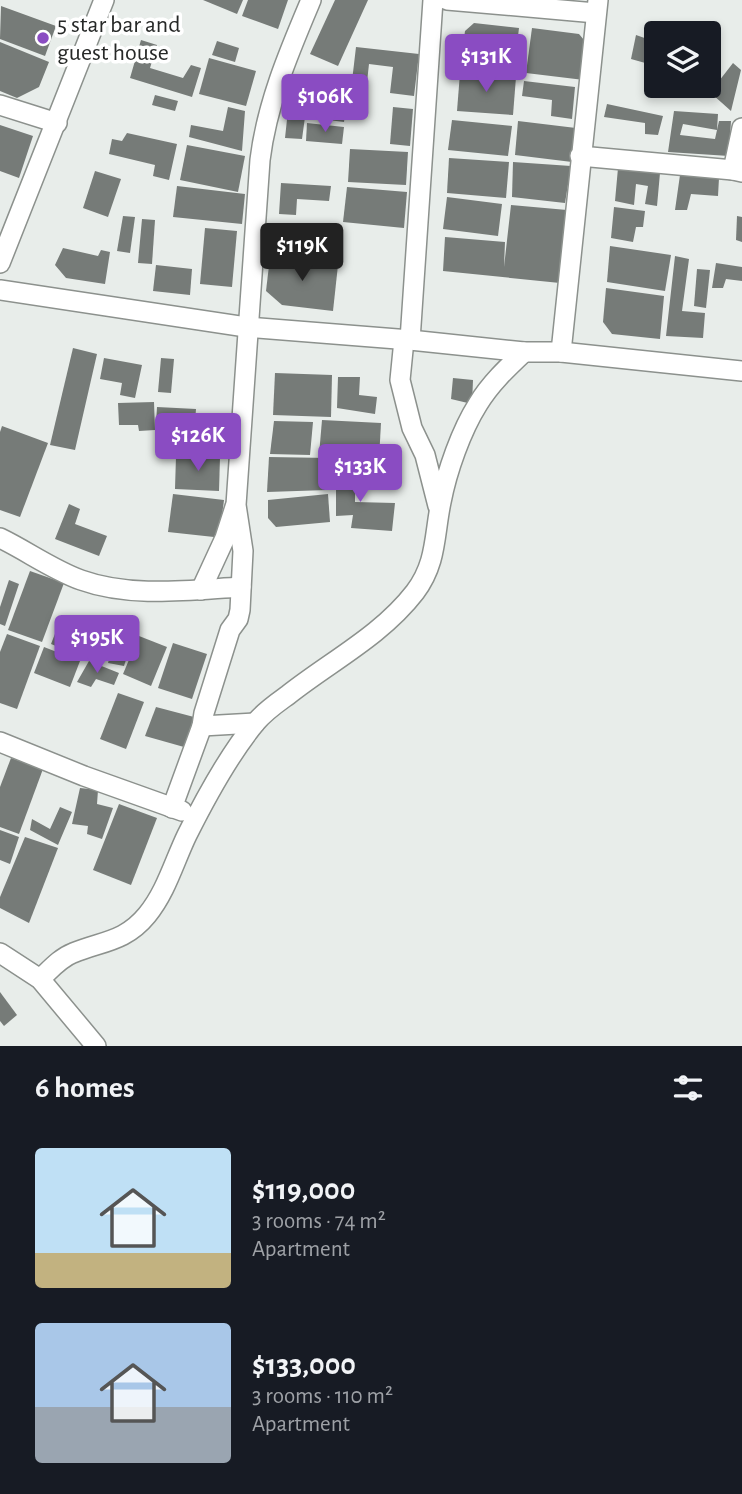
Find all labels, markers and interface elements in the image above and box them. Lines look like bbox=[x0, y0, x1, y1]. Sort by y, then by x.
place label: 5 star bar and guest house bbox=[57, 13, 181, 65]
map controls bbox=[644, 21, 721, 98]
button: layers bbox=[644, 21, 721, 98]
marker: 5 star bar and guest house bbox=[35, 30, 51, 46]
pin: $131K bbox=[437, 34, 535, 94]
text: $131K bbox=[461, 45, 511, 68]
pin: $106K bbox=[276, 74, 374, 134]
text: $106K bbox=[297, 85, 353, 108]
pin: $119K bbox=[253, 224, 351, 283]
text: $119K bbox=[276, 234, 328, 257]
pin: $126K bbox=[149, 414, 247, 473]
text: $126K bbox=[171, 424, 225, 447]
pin: $133K bbox=[311, 444, 409, 504]
text: $133K bbox=[334, 455, 386, 478]
pin: $195K bbox=[48, 616, 146, 675]
text: $195K bbox=[70, 626, 124, 649]
icon: filters bbox=[669, 1069, 707, 1107]
text: 6 homes bbox=[35, 1073, 135, 1103]
text: $119,000 bbox=[252, 1175, 355, 1205]
icon: home bbox=[91, 1176, 175, 1260]
text: 3 rooms · 74 m² bbox=[252, 1210, 386, 1233]
text: Apartment bbox=[252, 1238, 350, 1261]
text: $133,000 bbox=[252, 1350, 356, 1380]
icon: home bbox=[91, 1351, 175, 1435]
text: 3 rooms · 110 m² bbox=[252, 1385, 393, 1408]
text: Apartment bbox=[252, 1413, 350, 1436]

